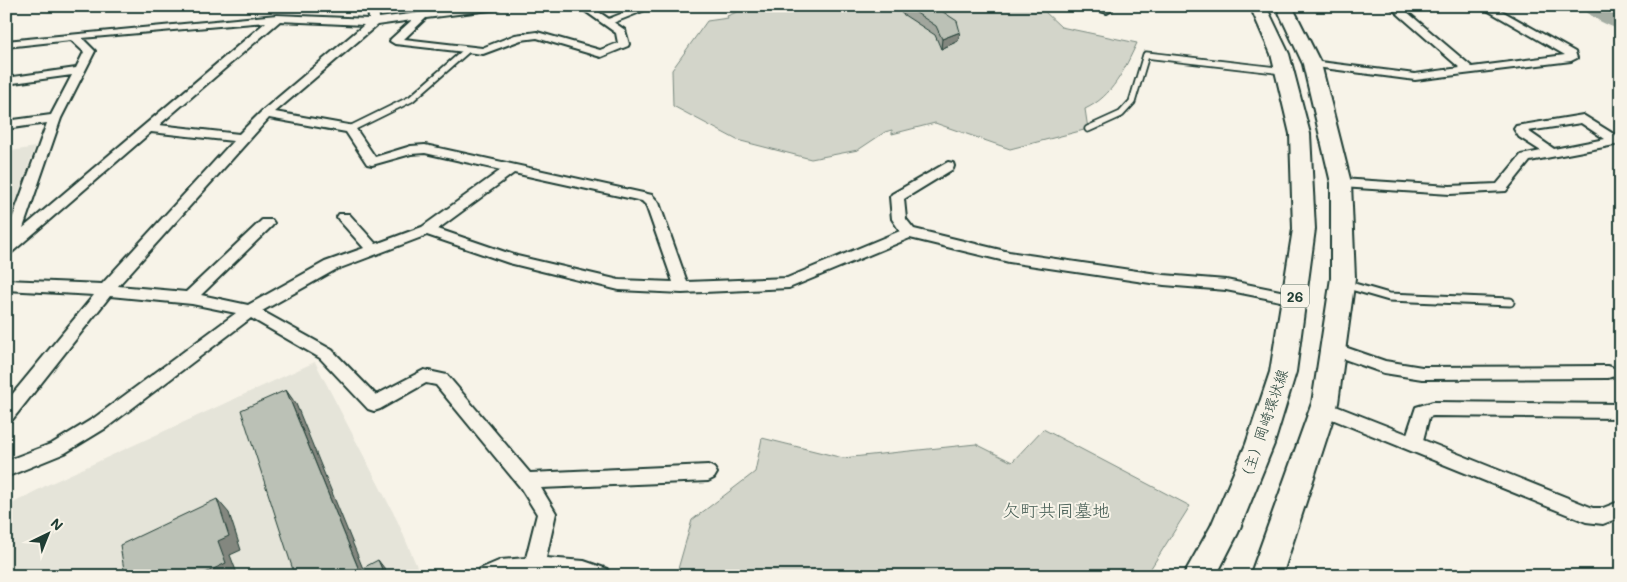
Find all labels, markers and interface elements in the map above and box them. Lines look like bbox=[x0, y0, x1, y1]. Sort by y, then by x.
road number: 26 bbox=[1281, 284, 1309, 308]
street label: （主）岡崎環状線 bbox=[1234, 366, 1292, 486]
park label: 欠町共同墓地 bbox=[1002, 498, 1110, 522]
north arrow bbox=[22, 510, 72, 560]
text: N bbox=[47, 514, 68, 535]

